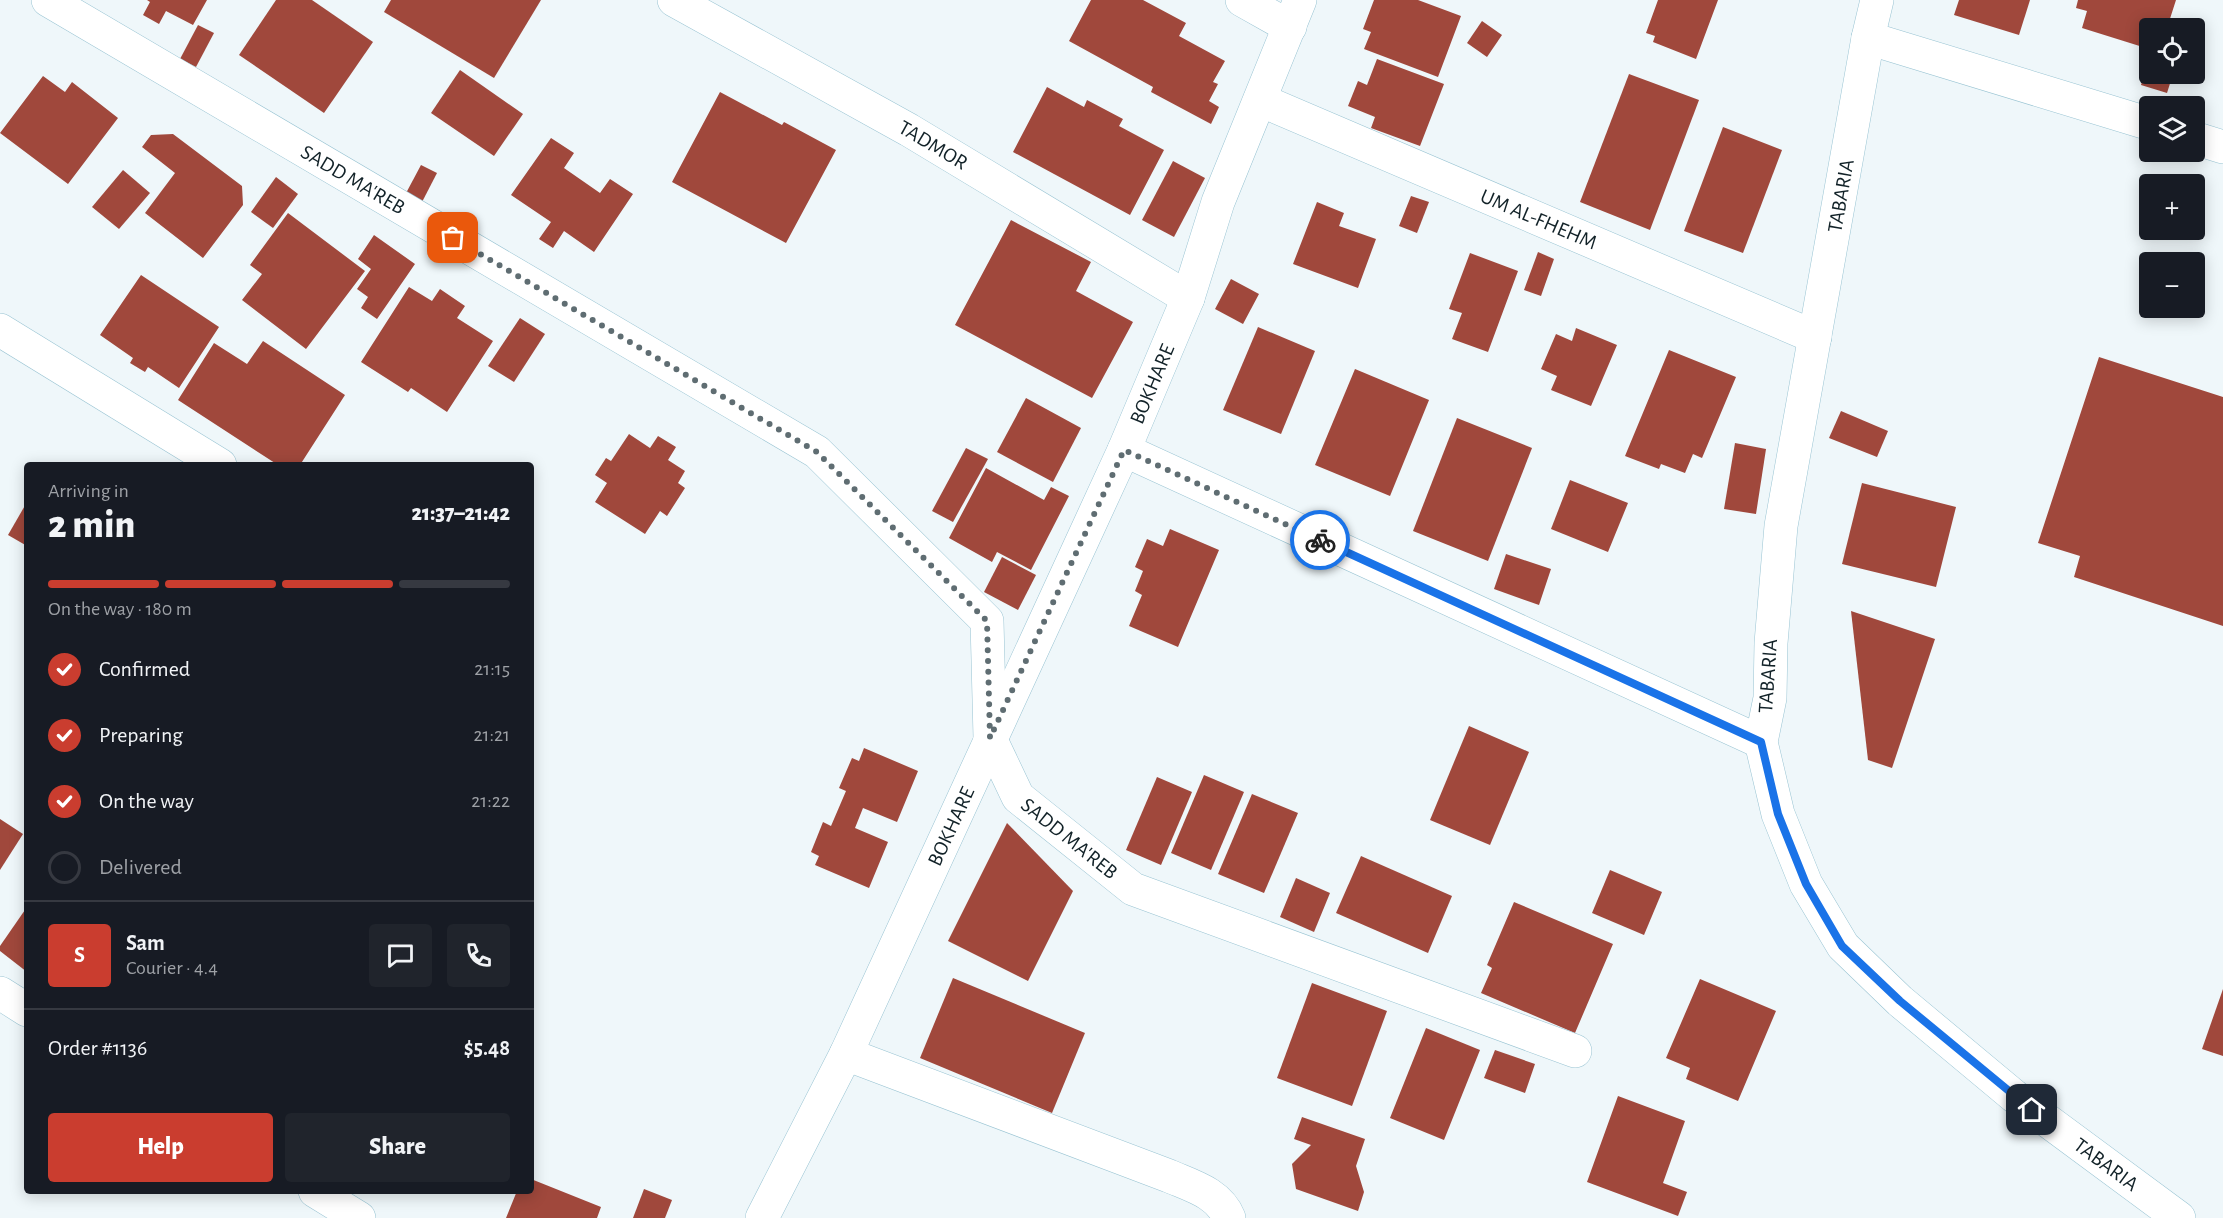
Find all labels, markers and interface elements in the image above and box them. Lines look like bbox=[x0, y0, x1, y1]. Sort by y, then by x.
map controls bbox=[2139, 18, 2205, 318]
button: locate bbox=[2139, 18, 2205, 84]
button: layers bbox=[2139, 96, 2205, 162]
street label: TADMOR bbox=[895, 116, 972, 173]
street label: SADD MA'REB bbox=[298, 141, 409, 218]
street label: TABARIA bbox=[1824, 158, 1858, 234]
button: + bbox=[2139, 174, 2205, 240]
street label: UM AL-FHEHM bbox=[1477, 185, 1600, 253]
pin bbox=[427, 212, 478, 263]
icon: bag bbox=[436, 221, 469, 254]
button: − bbox=[2139, 252, 2205, 318]
street label: BOKHARE bbox=[1126, 341, 1178, 427]
text: Arriving in bbox=[48, 481, 129, 501]
text: 21:37–21:42 bbox=[412, 502, 510, 524]
text: 2 min bbox=[48, 506, 135, 545]
courier bbox=[1290, 510, 1350, 570]
icon: bike bbox=[1304, 524, 1337, 557]
text: On the way · 180 m bbox=[48, 599, 192, 619]
street label: TABARIA bbox=[1755, 638, 1781, 714]
icon: check bbox=[48, 653, 81, 686]
text: Confirmed bbox=[99, 658, 190, 680]
text: 21:15 bbox=[474, 659, 510, 679]
icon: check bbox=[48, 719, 81, 752]
text: Preparing bbox=[99, 724, 183, 746]
text: 21:21 bbox=[473, 725, 510, 745]
street label: BOKHARE bbox=[924, 783, 978, 869]
icon: check bbox=[48, 785, 81, 818]
text: On the way bbox=[99, 790, 194, 812]
text: 21:22 bbox=[471, 791, 510, 811]
street label: SADD MA'REB bbox=[1017, 794, 1122, 883]
text: Delivered bbox=[99, 856, 182, 878]
button: chat bbox=[369, 924, 432, 987]
button: phone bbox=[447, 924, 510, 987]
text: Sam bbox=[126, 932, 165, 954]
text: S bbox=[74, 944, 85, 966]
text: Courier · 4.4 bbox=[126, 958, 218, 978]
text: Order #1136 bbox=[48, 1037, 147, 1059]
text: $5.48 bbox=[464, 1037, 510, 1059]
pin bbox=[2006, 1084, 2057, 1135]
icon: home bbox=[2015, 1093, 2048, 1126]
button: Help bbox=[48, 1113, 273, 1182]
button: Share bbox=[285, 1113, 510, 1182]
street label: TABARIA bbox=[2070, 1134, 2142, 1195]

